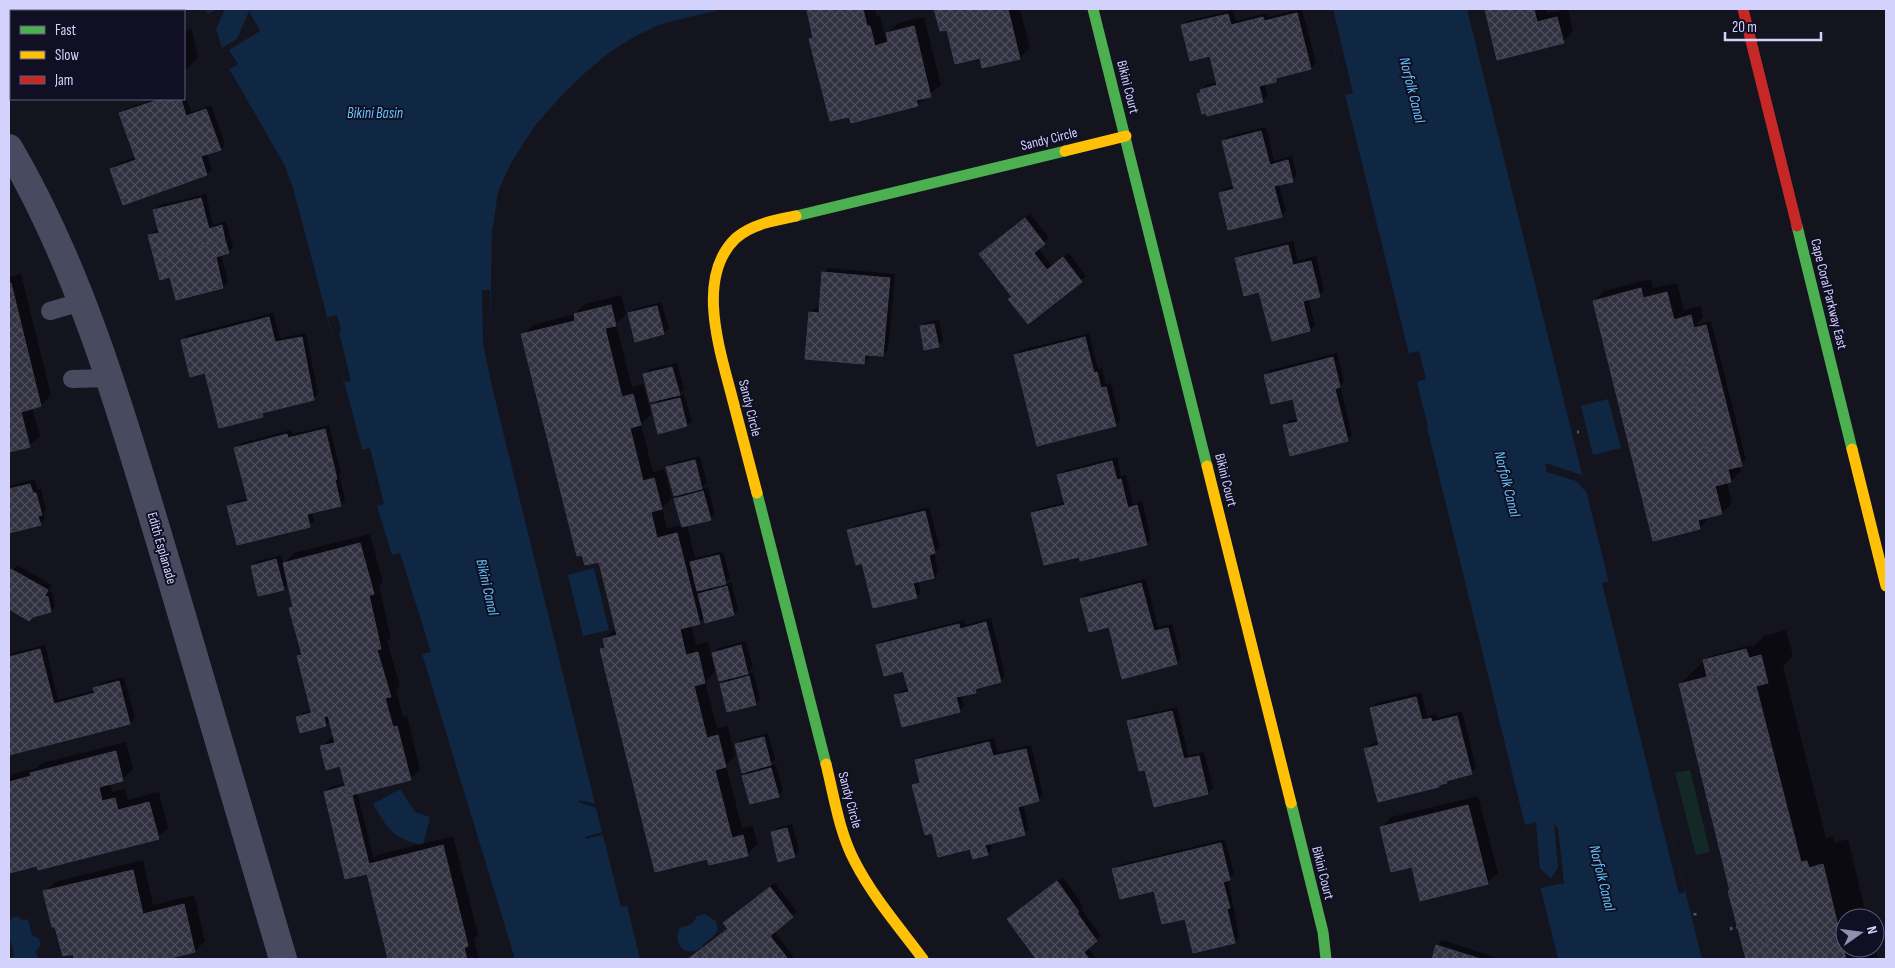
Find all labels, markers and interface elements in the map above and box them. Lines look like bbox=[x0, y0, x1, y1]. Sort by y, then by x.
legend bbox=[10, 10, 185, 100]
scale bar bbox=[1725, 10, 1821, 42]
text: 20 m bbox=[1732, 18, 1757, 37]
text: Fast bbox=[55, 21, 77, 40]
text: Slow bbox=[55, 46, 79, 65]
water label: Norfolk Canal bbox=[1395, 55, 1430, 126]
street label: Bikini Court bbox=[1113, 59, 1143, 115]
text: Jam bbox=[54, 71, 73, 90]
water label: Bikini Basin bbox=[347, 104, 403, 123]
street label: Sandy Circle bbox=[1019, 124, 1079, 154]
street label: Cape Coral Parkway East bbox=[1807, 237, 1851, 351]
street label: Sandy Circle bbox=[735, 378, 765, 438]
water label: Norfolk Canal bbox=[1490, 449, 1525, 520]
street label: Bikini Court bbox=[1211, 452, 1241, 508]
street label: Edith Esplanade bbox=[144, 510, 180, 586]
water label: Bikini Canal bbox=[471, 557, 503, 618]
street label: Sandy Circle bbox=[834, 770, 866, 830]
water label: Norfolk Canal bbox=[1585, 843, 1620, 914]
street label: Bikini Court bbox=[1308, 845, 1338, 901]
north arrow bbox=[1835, 908, 1885, 958]
text: N bbox=[1863, 924, 1881, 936]

